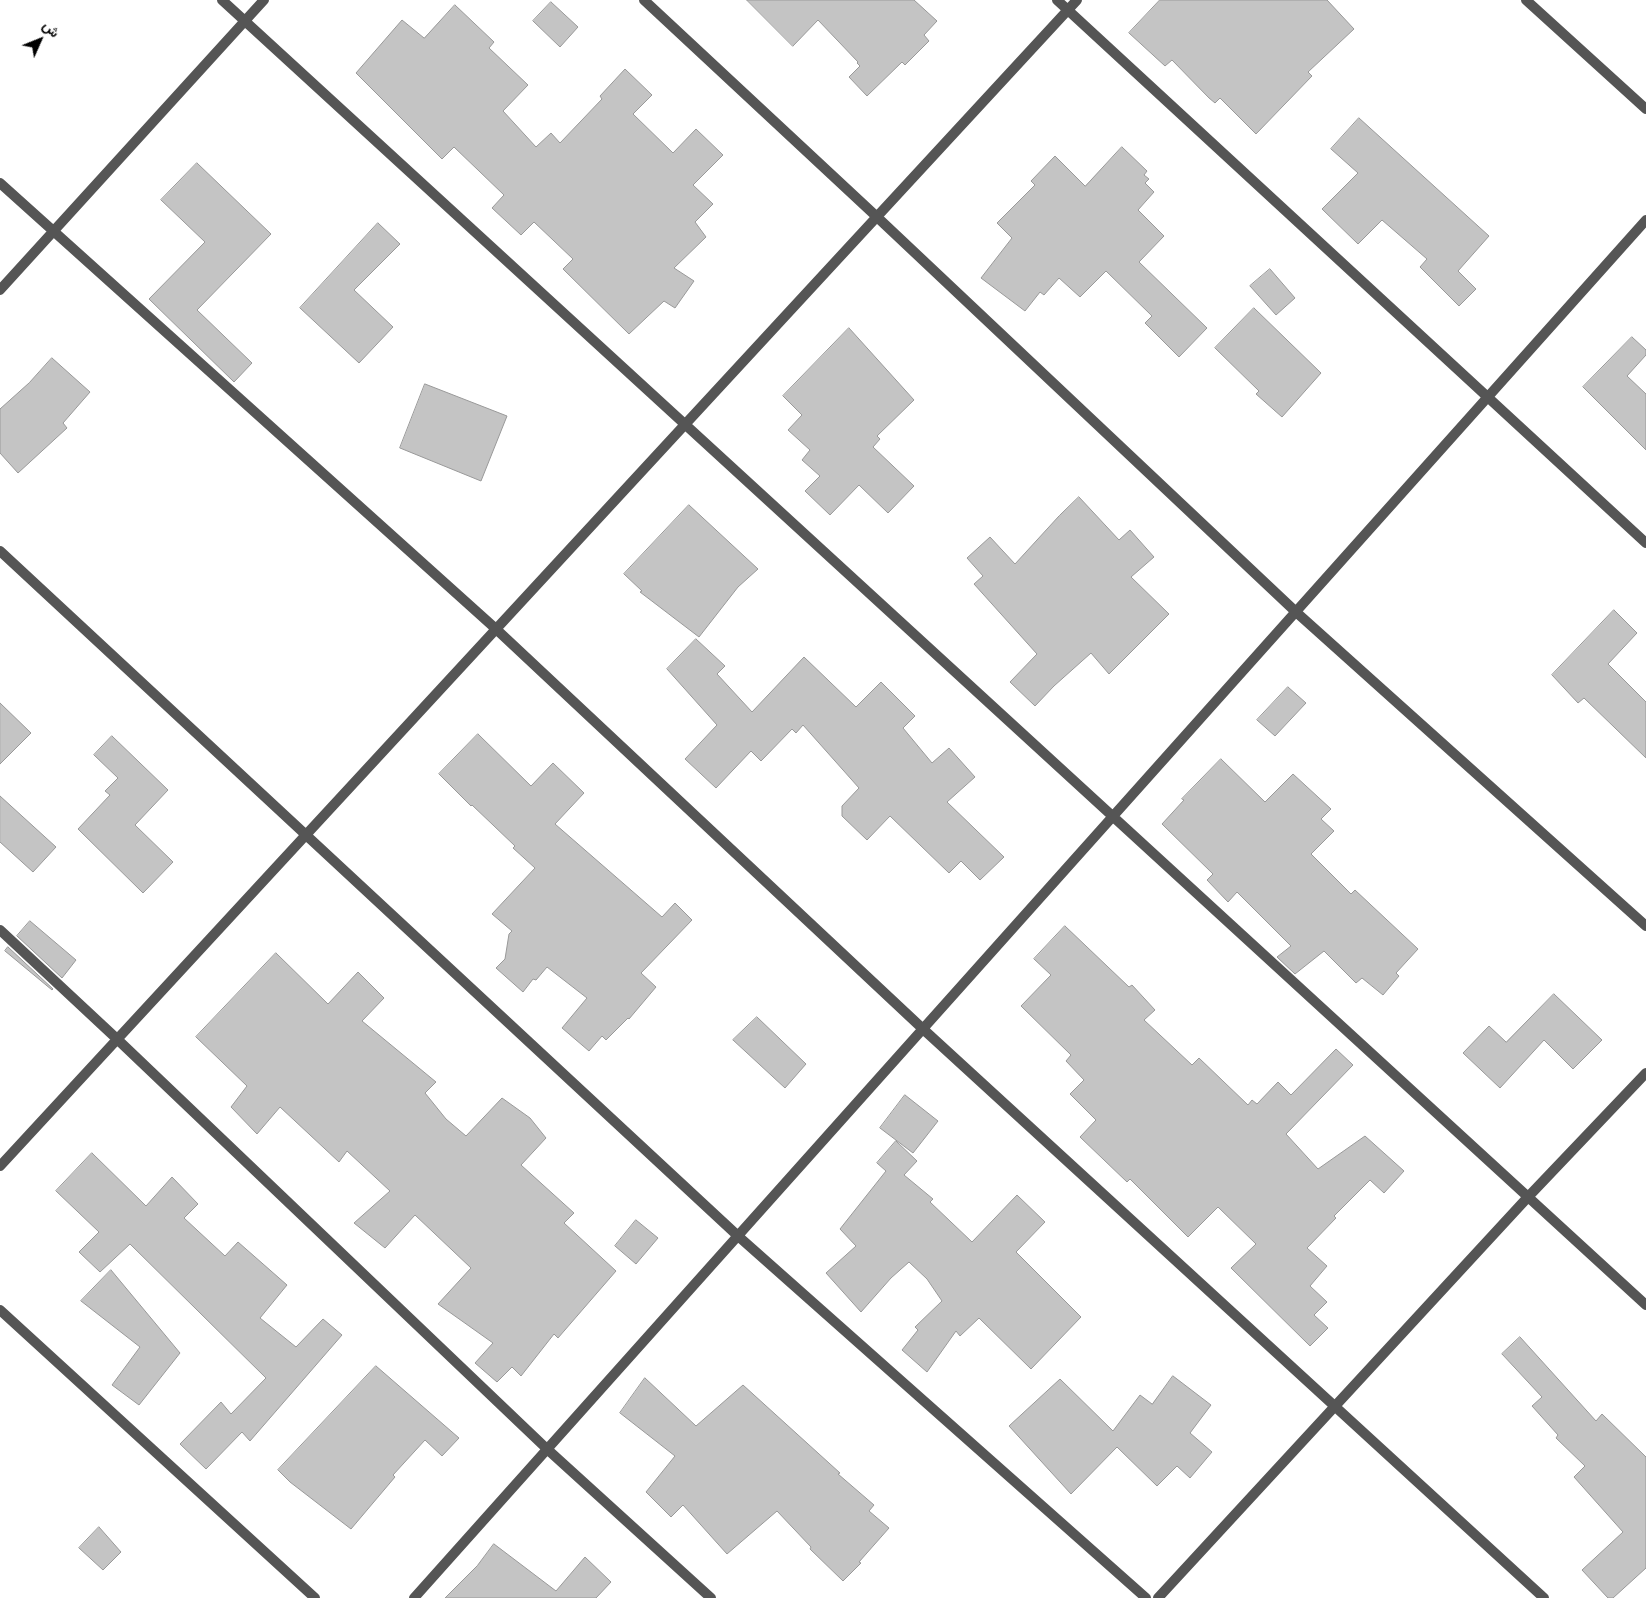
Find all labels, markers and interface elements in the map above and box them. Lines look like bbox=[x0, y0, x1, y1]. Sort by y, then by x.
north arrow bbox=[15, 15, 65, 65]
text: ش bbox=[39, 17, 63, 41]

